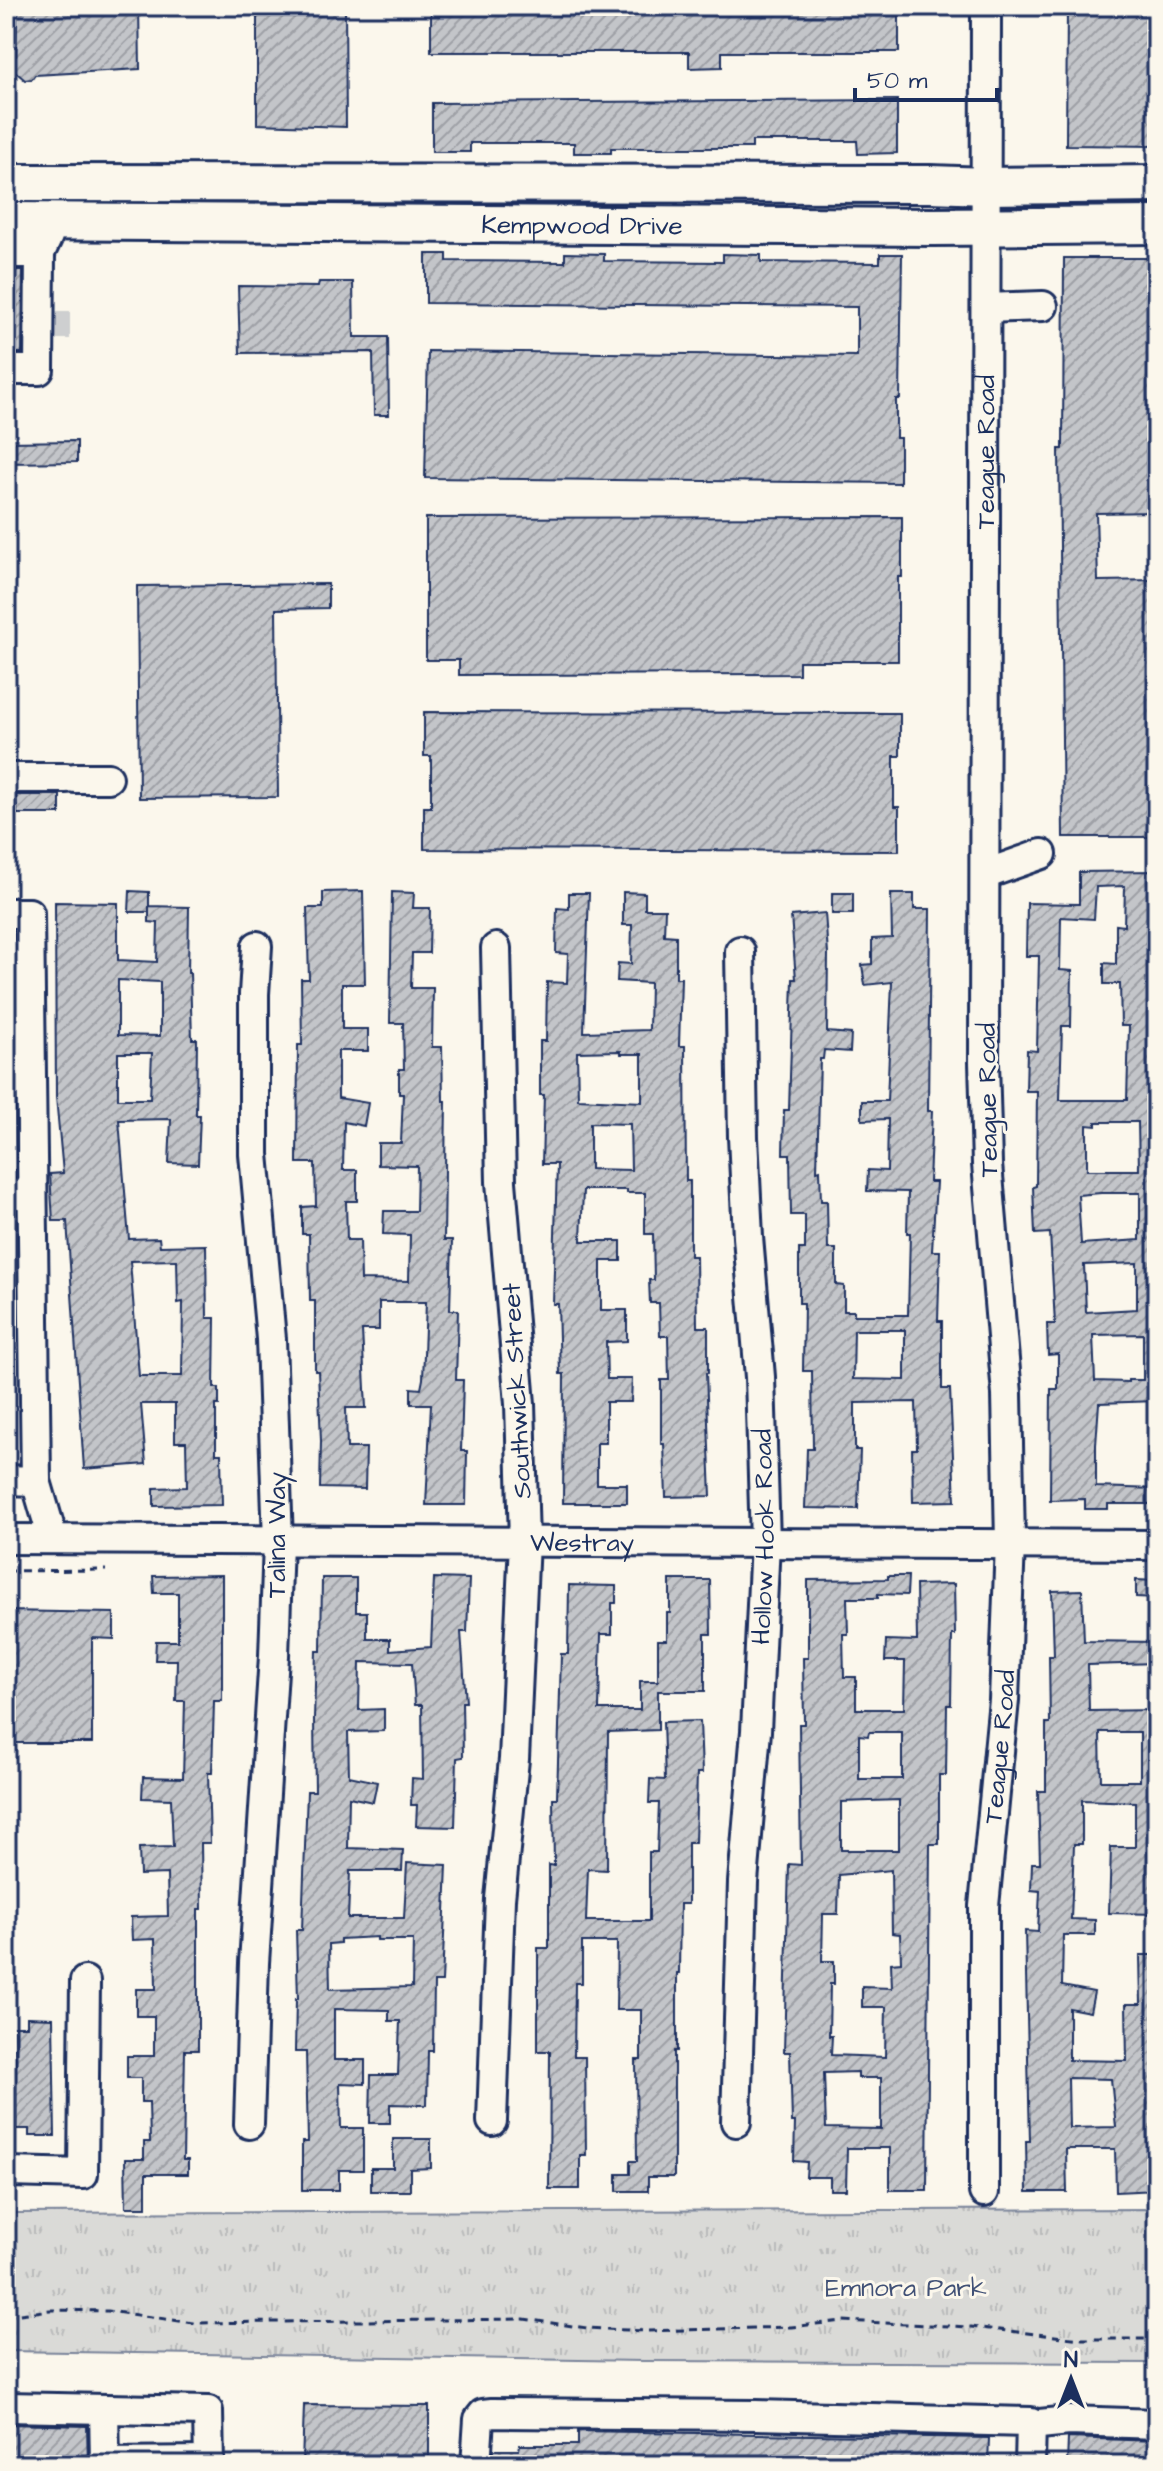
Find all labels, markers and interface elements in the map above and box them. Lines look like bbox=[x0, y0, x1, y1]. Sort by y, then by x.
scale bar bbox=[855, 52, 997, 102]
text: 50 m bbox=[867, 64, 928, 98]
street label: Kempwood Drive bbox=[481, 207, 683, 244]
street label: Teague Road bbox=[968, 375, 1006, 529]
street label: Teague Road bbox=[969, 1022, 1009, 1177]
street label: Southwick Street bbox=[493, 1282, 541, 1500]
street label: Hollow Hook Road bbox=[743, 1428, 784, 1646]
street label: Talina Way bbox=[259, 1472, 297, 1598]
street label: Westray bbox=[530, 1525, 634, 1563]
street label: Teague Road bbox=[975, 1669, 1024, 1825]
park label: Emnora Park bbox=[825, 2270, 987, 2306]
north arrow bbox=[1031, 2339, 1111, 2419]
text: N bbox=[1064, 2345, 1078, 2376]

